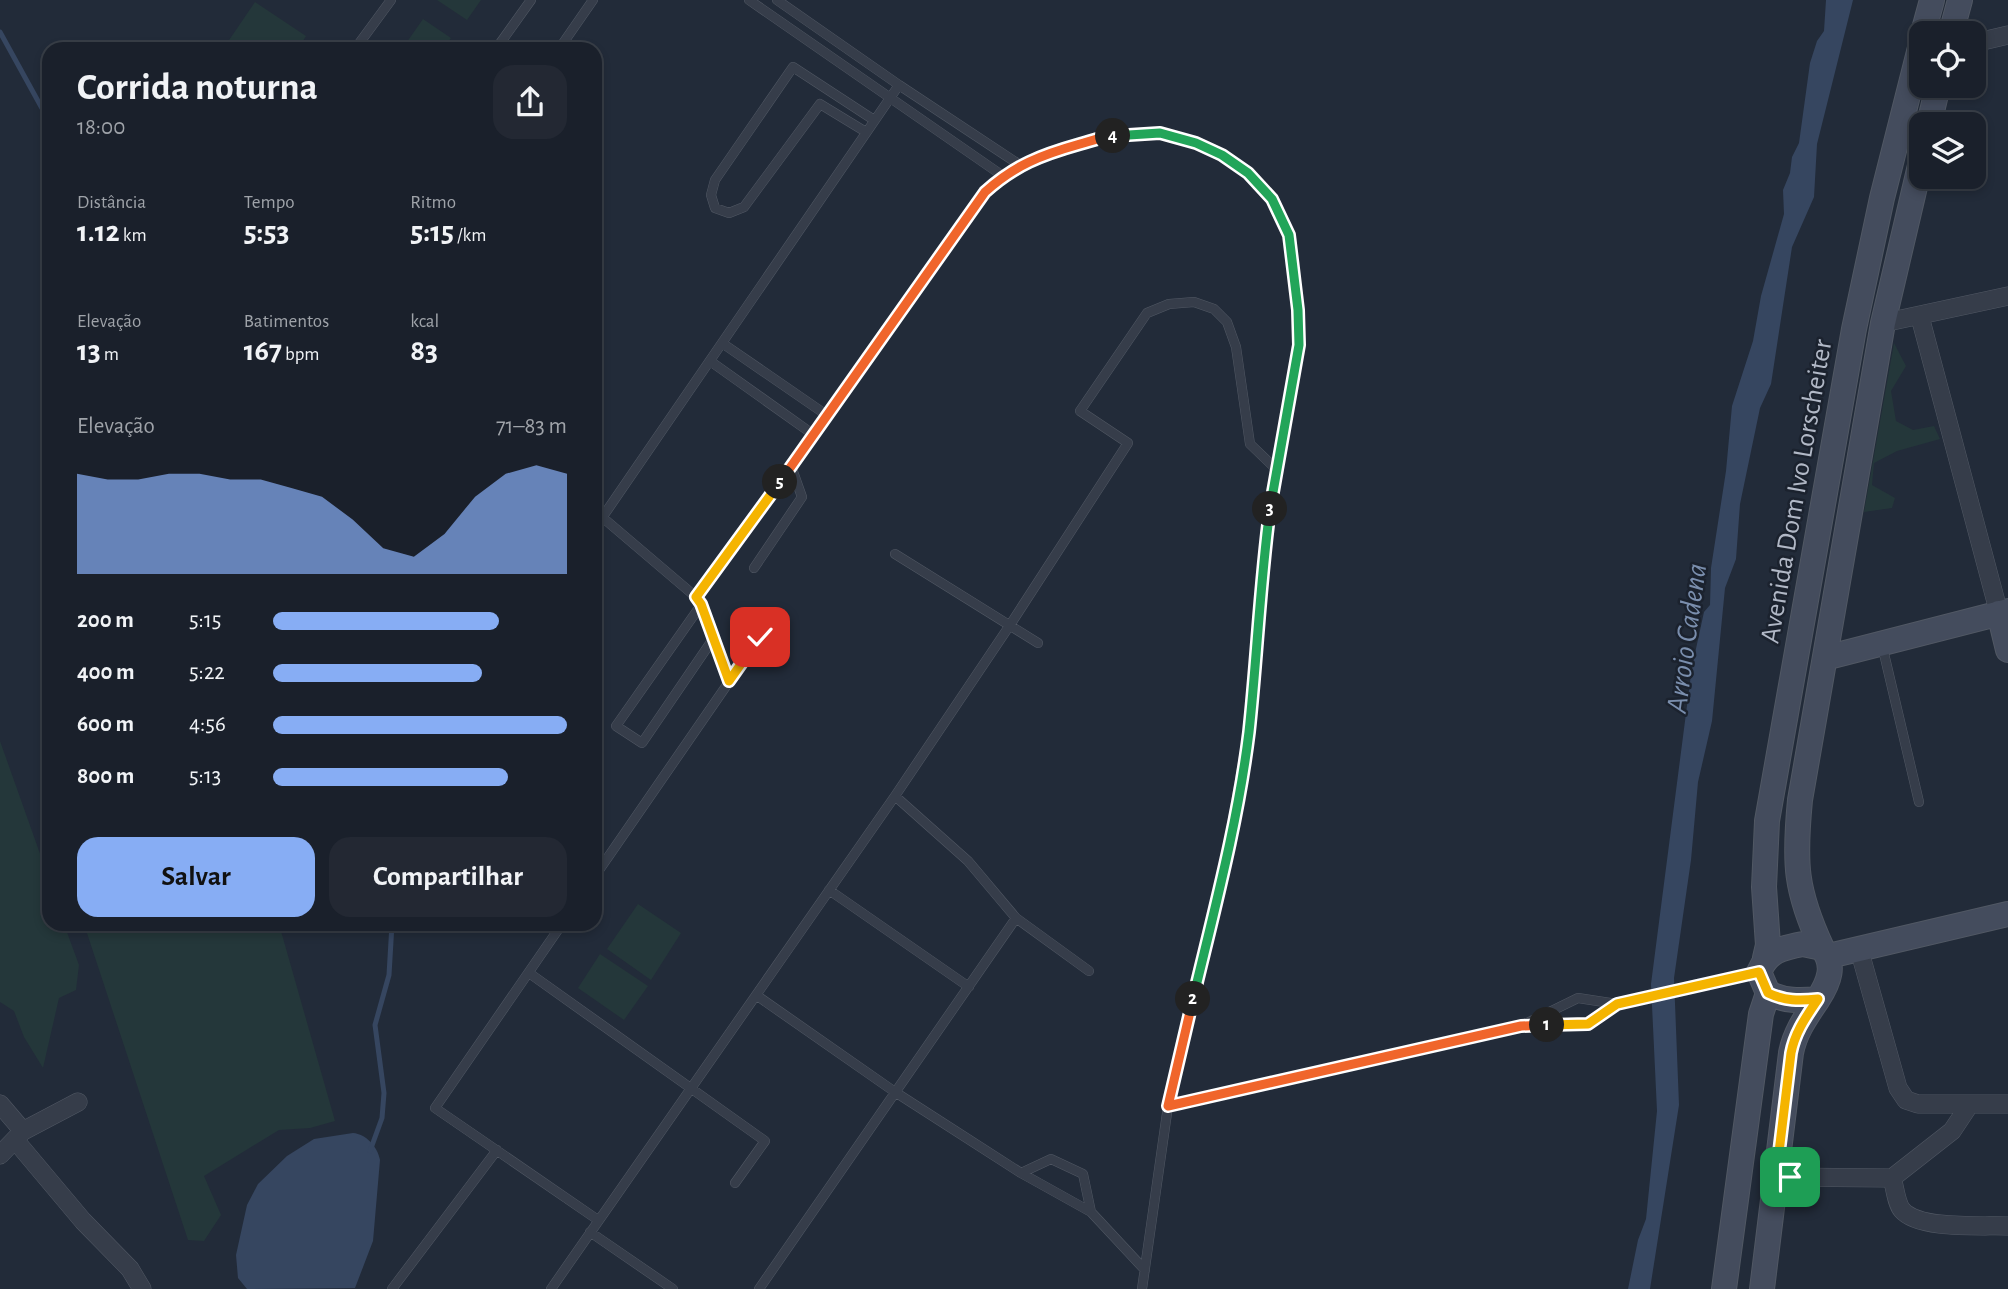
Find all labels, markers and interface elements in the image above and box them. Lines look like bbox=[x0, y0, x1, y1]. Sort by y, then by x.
map controls bbox=[1909, 21, 1986, 189]
button: locate bbox=[1909, 21, 1986, 98]
button: share bbox=[493, 65, 567, 139]
text: Corrida noturna bbox=[77, 69, 318, 107]
button: layers bbox=[1909, 112, 1986, 189]
text: 18:00 bbox=[77, 116, 125, 139]
pin: 4 bbox=[1096, 118, 1130, 154]
text: 4 bbox=[1108, 126, 1117, 145]
text: Distância bbox=[77, 193, 146, 212]
text: Tempo bbox=[244, 193, 295, 212]
text: Ritmo bbox=[410, 193, 456, 212]
text: 1.12 bbox=[77, 217, 120, 247]
text: 5:53 bbox=[244, 217, 289, 247]
text: 5:15 bbox=[410, 217, 454, 247]
text: km bbox=[120, 226, 147, 245]
text: /km bbox=[454, 226, 486, 245]
text: Elevação bbox=[77, 312, 141, 331]
text: Batimentos bbox=[244, 312, 329, 331]
text: kcal bbox=[410, 312, 439, 331]
text: 13 bbox=[77, 336, 101, 366]
text: 167 bbox=[244, 336, 282, 366]
text: 83 bbox=[410, 336, 438, 366]
street label: Avenida Dom Ivo Lorscheiter bbox=[1756, 337, 1837, 645]
text: m bbox=[101, 345, 119, 364]
text: bpm bbox=[282, 345, 320, 364]
text: Elevação bbox=[77, 415, 155, 438]
text: 71–83 m bbox=[496, 415, 567, 438]
pin: 5 bbox=[762, 464, 798, 500]
text: 5 bbox=[775, 472, 784, 491]
pin: 3 bbox=[1252, 491, 1288, 526]
text: 3 bbox=[1265, 499, 1274, 518]
water label: Arroio Cadena bbox=[1662, 561, 1712, 716]
pin bbox=[730, 607, 790, 667]
text: 200 m bbox=[77, 609, 134, 632]
text: 5:15 bbox=[189, 609, 221, 632]
icon: check bbox=[741, 618, 779, 656]
text: 400 m bbox=[77, 661, 135, 684]
text: 5:22 bbox=[189, 661, 225, 684]
text: 600 m bbox=[77, 713, 134, 736]
text: 4:56 bbox=[189, 713, 226, 736]
text: 800 m bbox=[77, 765, 134, 788]
text: 5:13 bbox=[189, 765, 221, 788]
button: Salvar bbox=[77, 837, 315, 917]
button: Compartilhar bbox=[329, 837, 567, 917]
pin: 2 bbox=[1176, 982, 1210, 1016]
text: 2 bbox=[1188, 989, 1197, 1008]
pin: 1 bbox=[1530, 1007, 1564, 1042]
text: 1 bbox=[1543, 1015, 1550, 1034]
pin bbox=[1760, 1147, 1820, 1207]
icon: arrive bbox=[1771, 1158, 1809, 1196]

